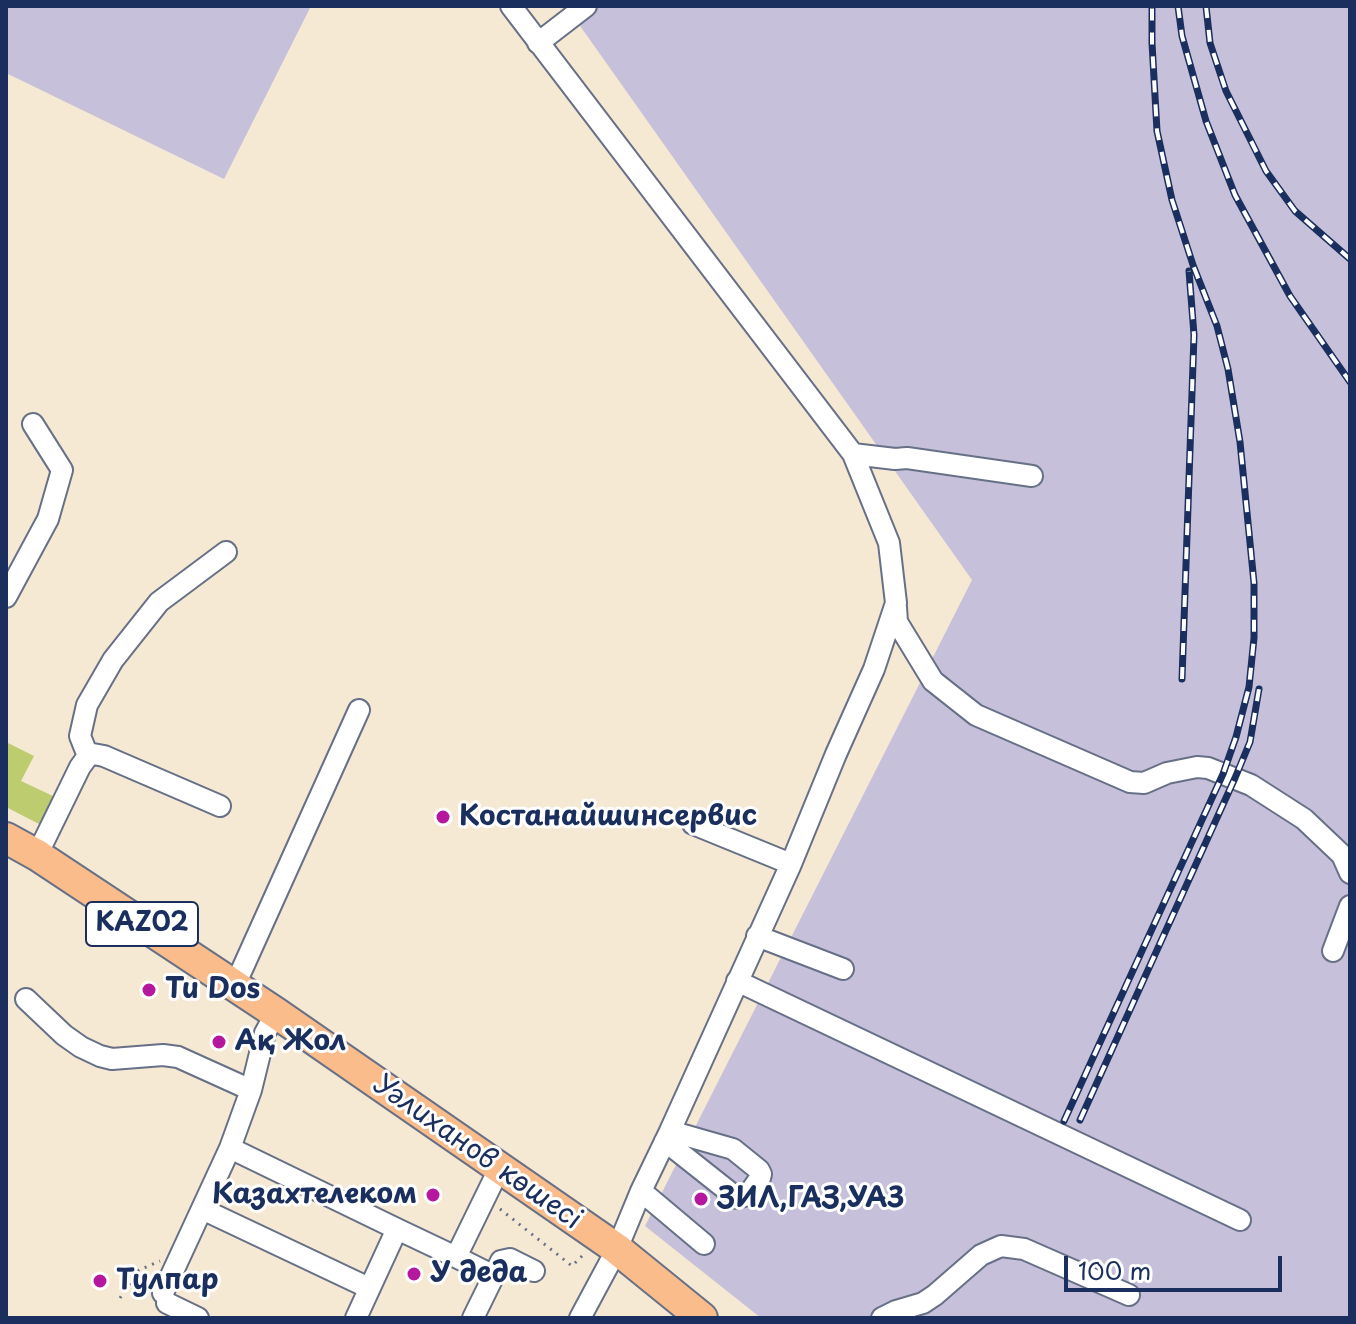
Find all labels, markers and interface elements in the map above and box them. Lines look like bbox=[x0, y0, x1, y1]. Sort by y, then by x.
place label: Костанайшинсервис bbox=[459, 800, 757, 834]
marker: Костанайшинсервис bbox=[434, 808, 452, 826]
road number: KАZ02 bbox=[86, 902, 198, 946]
place label: Tu Dos bbox=[165, 973, 260, 1007]
marker: Tu Dos bbox=[140, 981, 158, 999]
place label: Ақ Жол bbox=[235, 1025, 346, 1059]
marker: Ақ Жол bbox=[210, 1033, 228, 1051]
street label: Уәлиханов көшесі bbox=[366, 1069, 588, 1237]
place label: Казахтелеком bbox=[212, 1178, 417, 1212]
place label: ЗИЛ,ГАЗ,УАЗ bbox=[717, 1182, 905, 1216]
marker: Казахтелеком bbox=[424, 1186, 442, 1204]
marker: ЗИЛ,ГАЗ,УАЗ bbox=[692, 1190, 710, 1208]
scale bar bbox=[1068, 1240, 1286, 1290]
text: 100 m bbox=[1078, 1252, 1151, 1288]
place label: У деда bbox=[430, 1257, 528, 1291]
place label: Тулпар bbox=[116, 1264, 219, 1298]
marker: У деда bbox=[405, 1265, 423, 1283]
marker: Тулпар bbox=[91, 1272, 109, 1290]

